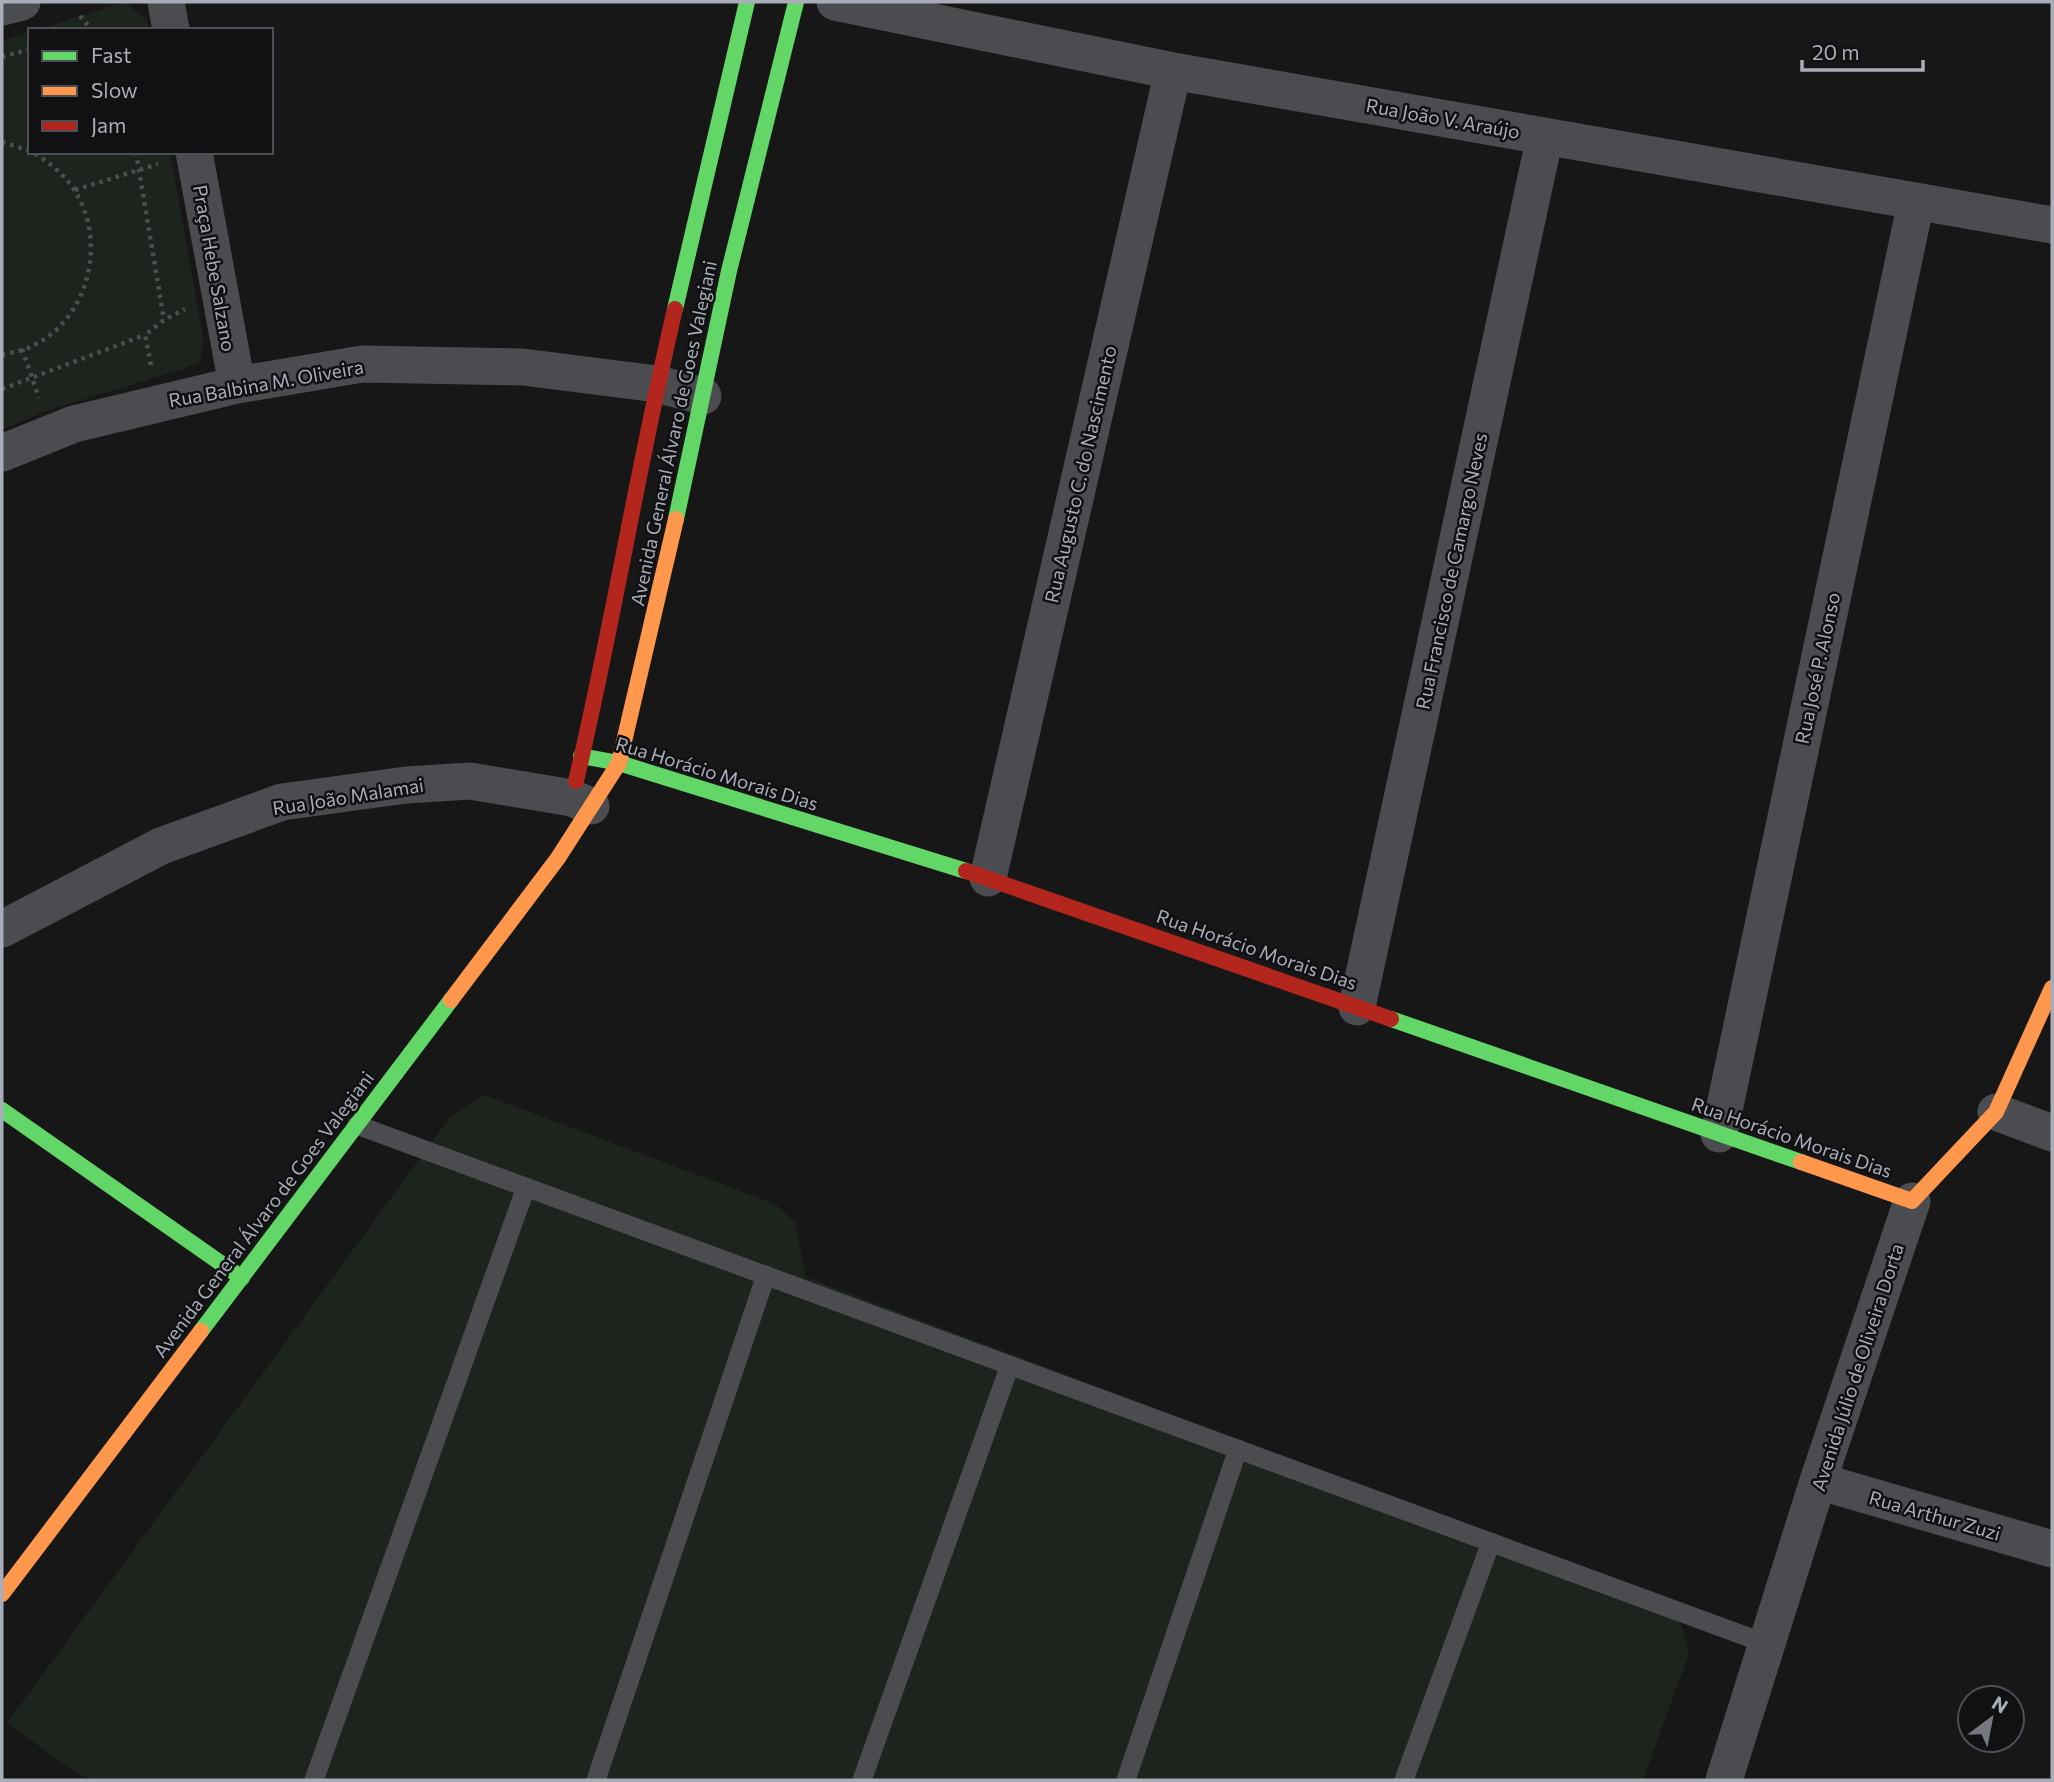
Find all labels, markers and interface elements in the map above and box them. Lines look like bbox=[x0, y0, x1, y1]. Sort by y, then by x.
legend bbox=[28, 28, 273, 154]
scale bar bbox=[1802, 28, 1923, 72]
text: 20 m bbox=[1812, 39, 1860, 64]
text: Fast bbox=[91, 42, 132, 67]
text: Slow bbox=[91, 77, 138, 102]
street label: Rua João V. Araújo bbox=[1364, 93, 1522, 143]
text: Jam bbox=[91, 112, 126, 137]
street label: Praça Hebe Salzano bbox=[189, 183, 241, 353]
street label: Avenida General Álvaro de Goes Valegiani bbox=[625, 258, 721, 608]
street label: Rua Augusto C. do Nascimento bbox=[1039, 343, 1121, 605]
street label: Rua Balbina M. Oliveira bbox=[167, 355, 365, 411]
street label: Rua Francisco de Camargo Neves bbox=[1410, 431, 1492, 711]
street label: Rua José P. Alonso bbox=[1790, 590, 1844, 746]
street label: Rua Horácio Morais Dias bbox=[613, 731, 821, 815]
street label: Rua João Malamai bbox=[271, 773, 425, 819]
street label: Rua Horácio Morais Dias bbox=[1154, 904, 1360, 994]
street label: Avenida General Álvaro de Goes Valegiani bbox=[148, 1066, 378, 1362]
street label: Rua Horácio Morais Dias bbox=[1689, 1092, 1895, 1182]
street label: Avenida Júlio de Oliveira Dorta bbox=[1806, 1240, 1908, 1494]
street label: Rua Arthur Zuzi bbox=[1867, 1485, 2003, 1545]
north arrow bbox=[1956, 1684, 2026, 1754]
text: N bbox=[1988, 1691, 2012, 1718]

